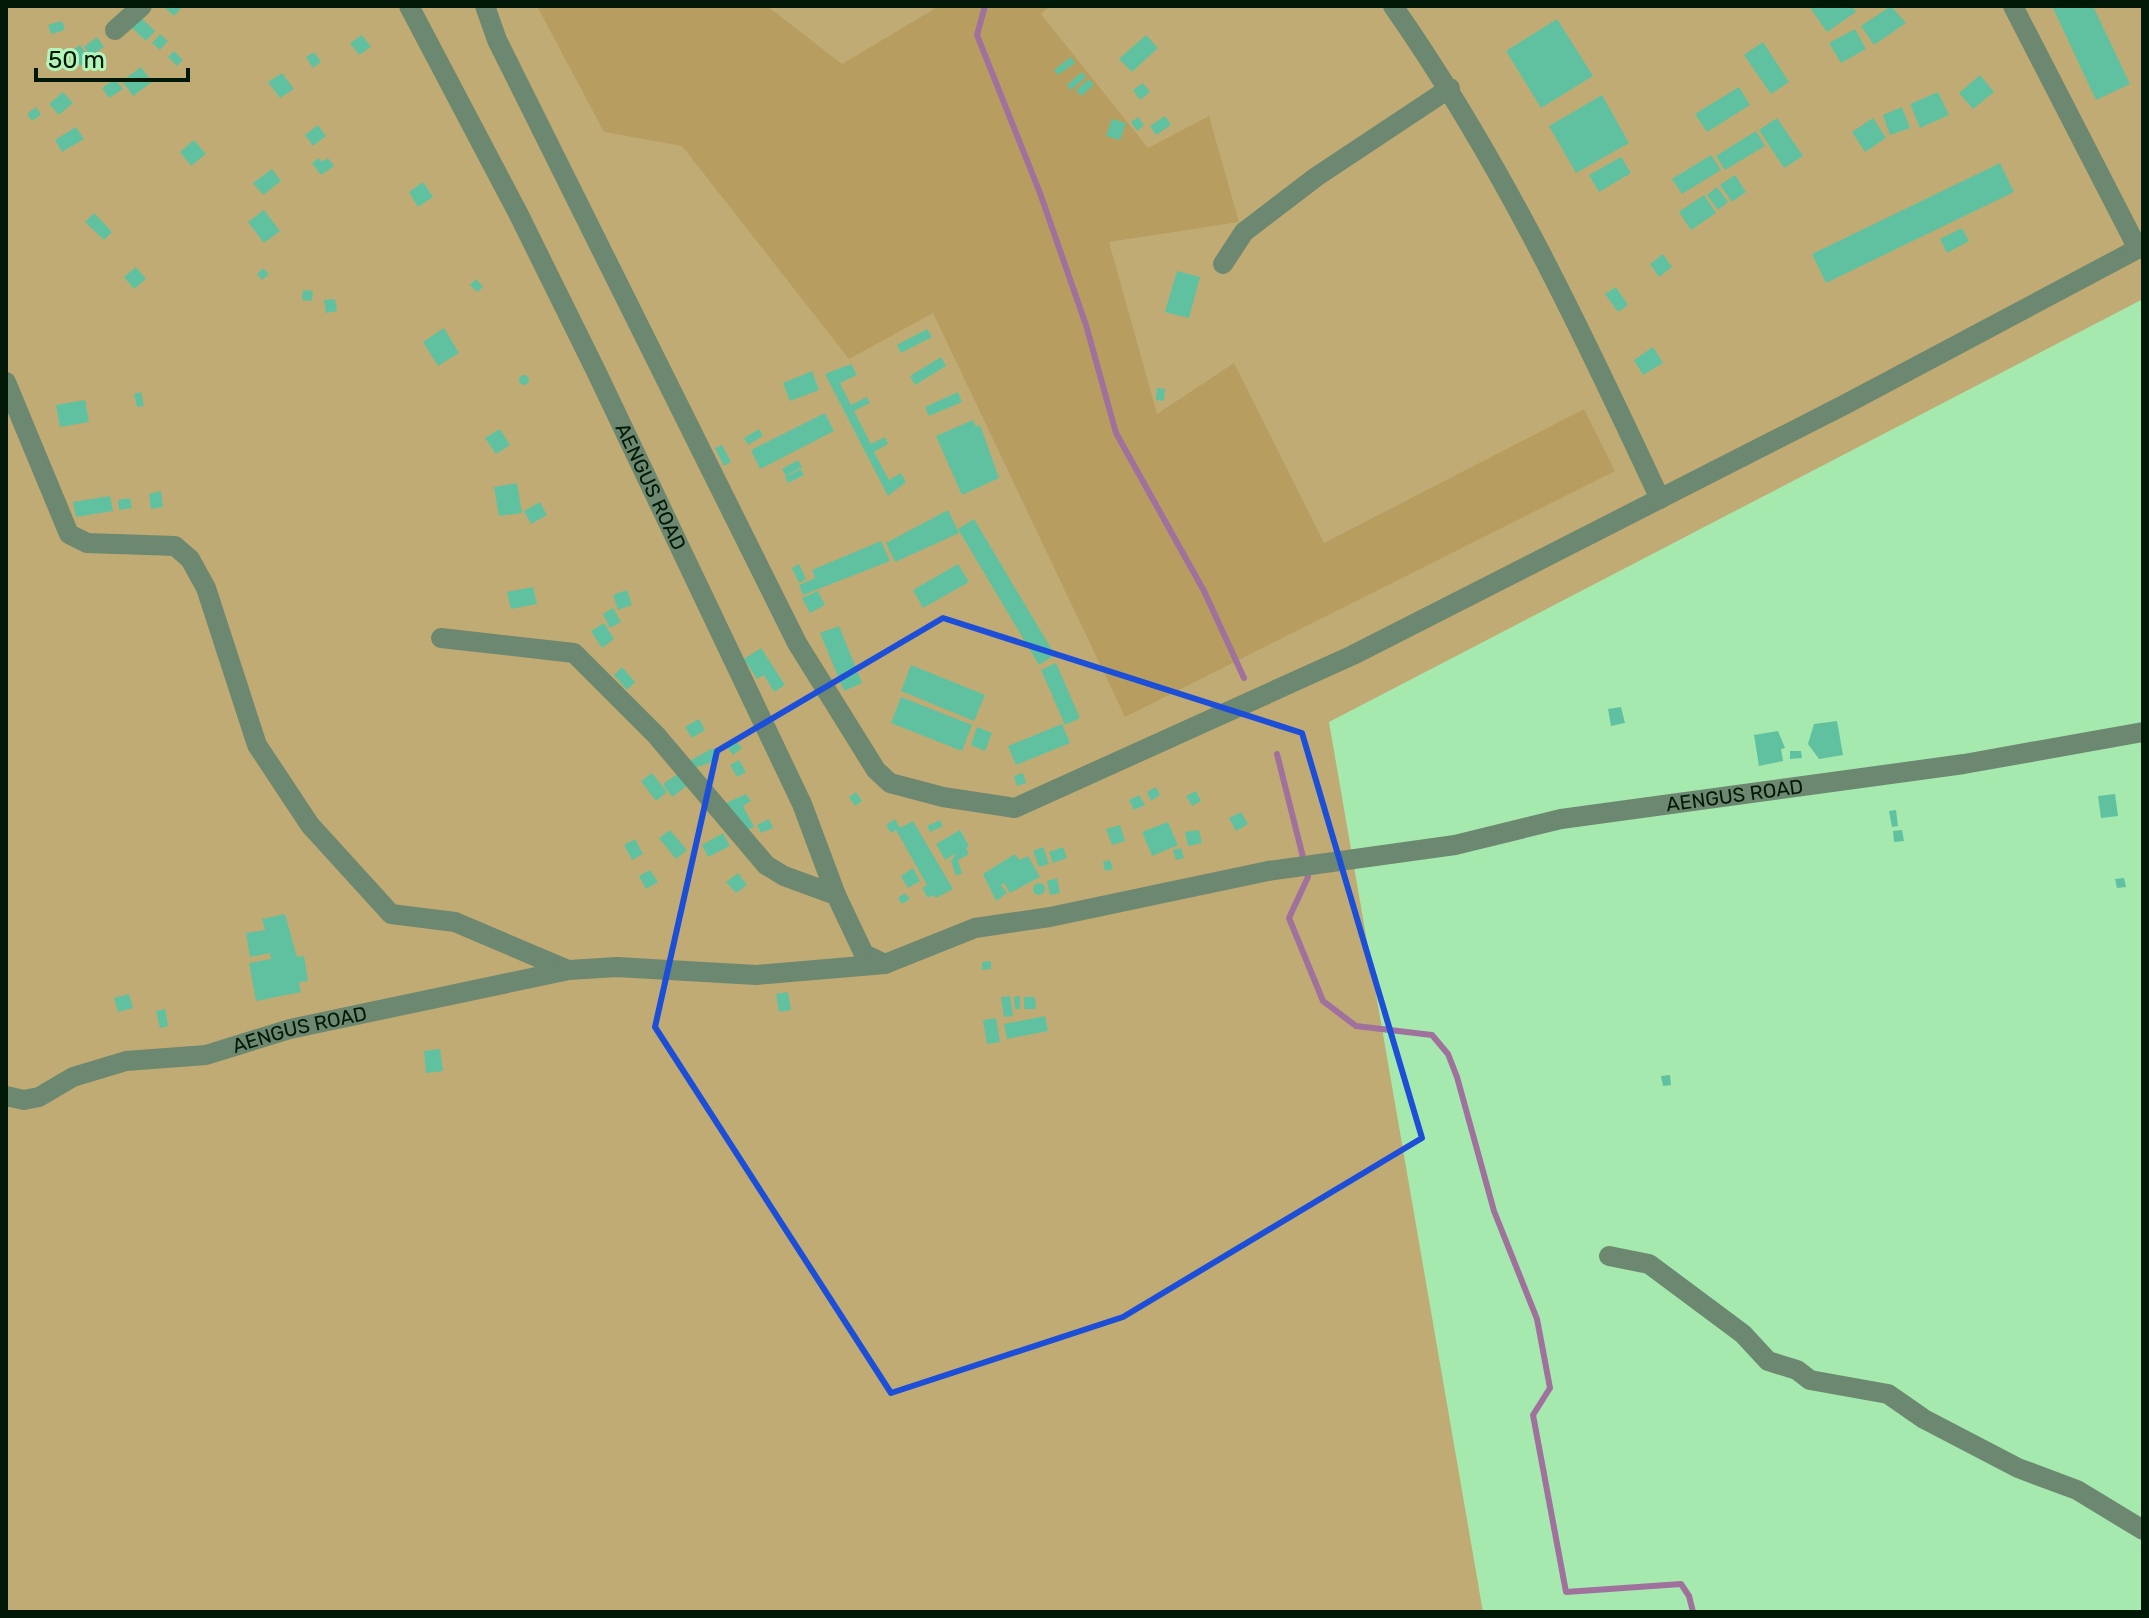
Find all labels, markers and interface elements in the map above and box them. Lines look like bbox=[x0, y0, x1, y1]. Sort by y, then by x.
scale bar bbox=[36, 32, 188, 82]
text: 50 m bbox=[48, 46, 105, 74]
street label: AENGUS ROAD bbox=[610, 419, 691, 554]
street label: AENGUS ROAD bbox=[1665, 774, 1805, 817]
street label: AENGUS ROAD bbox=[229, 1001, 369, 1058]

